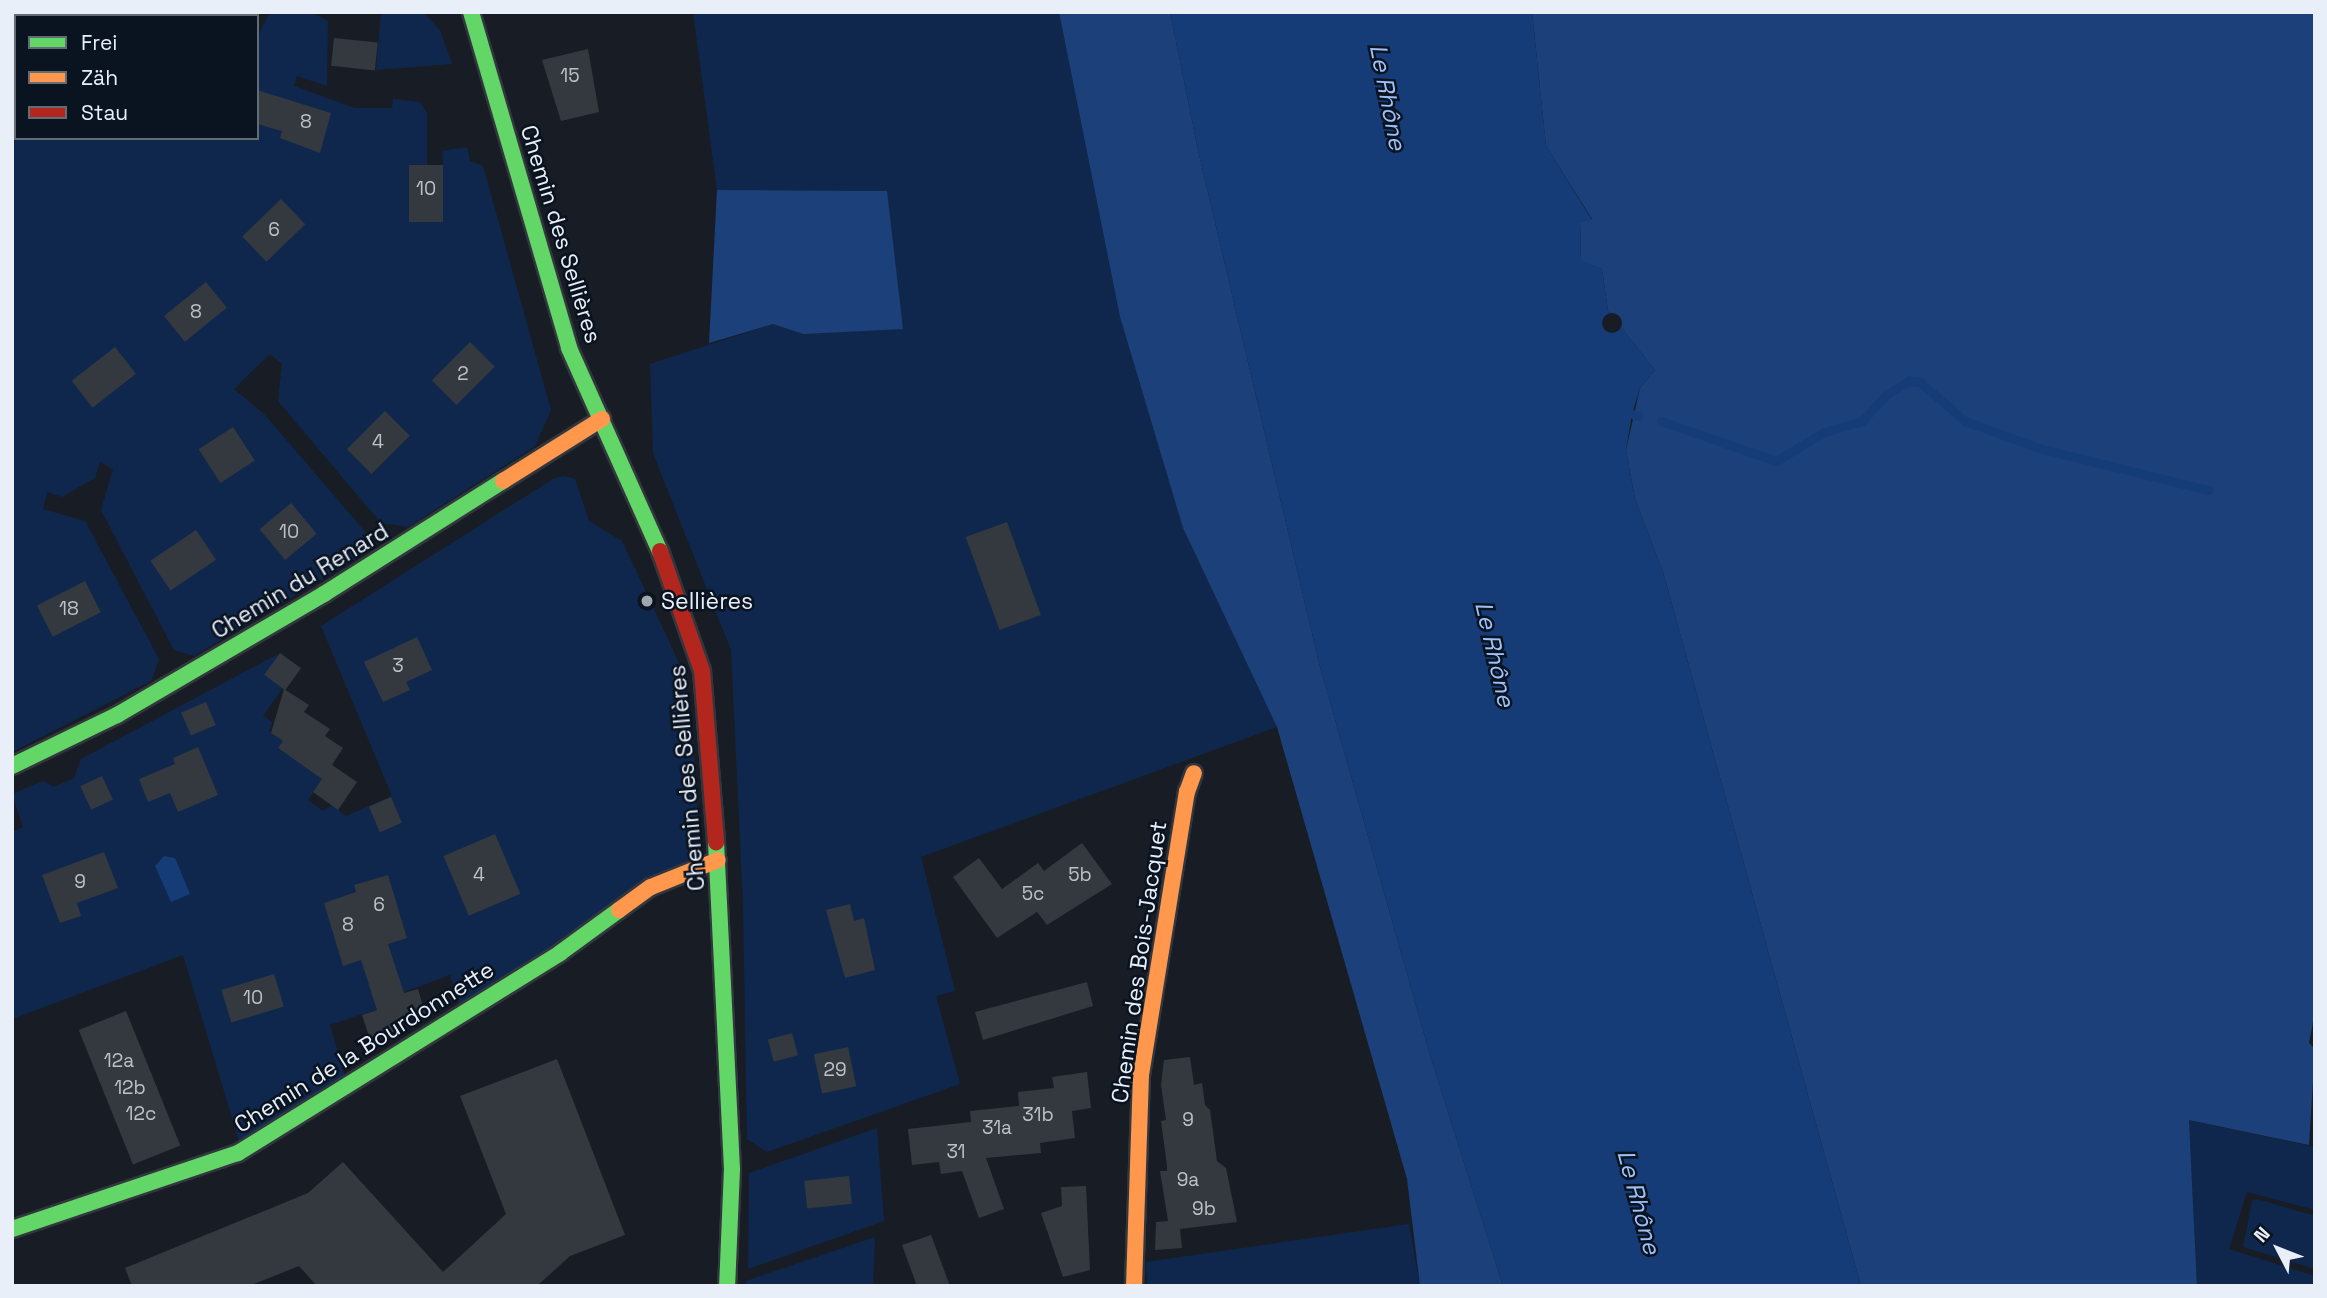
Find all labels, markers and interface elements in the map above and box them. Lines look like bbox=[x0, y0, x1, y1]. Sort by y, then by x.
legend bbox=[14, 14, 259, 140]
text: Frei bbox=[81, 29, 117, 56]
water label: Le Rhône bbox=[1364, 42, 1412, 152]
text: Zäh bbox=[81, 64, 118, 91]
house number: 15 bbox=[560, 65, 580, 87]
text: Stau bbox=[81, 99, 128, 126]
house number: 8 bbox=[300, 111, 312, 133]
street label: Chemin des Sellières bbox=[515, 122, 607, 346]
house number: 10 bbox=[416, 178, 436, 200]
house number: 6 bbox=[268, 219, 280, 241]
house number: 8 bbox=[190, 301, 202, 323]
house number: 2 bbox=[457, 363, 469, 385]
house number: 4 bbox=[372, 431, 384, 453]
street label: Chemin du Renard bbox=[207, 517, 393, 645]
house number: 10 bbox=[279, 521, 299, 543]
place label: Sellières bbox=[661, 587, 753, 615]
marker: Sellières bbox=[639, 593, 655, 609]
house number: 18 bbox=[59, 598, 79, 620]
water label: Le Rhône bbox=[1469, 599, 1521, 709]
house number: 3 bbox=[392, 655, 404, 677]
street label: Chemin des Sellières bbox=[663, 664, 711, 892]
street label: Chemin des Bois-Jacquet bbox=[1106, 819, 1172, 1105]
house number: 4 bbox=[473, 864, 485, 886]
house number: 5b bbox=[1068, 864, 1092, 886]
house number: 9 bbox=[74, 871, 86, 893]
house number: 5c bbox=[1022, 883, 1044, 905]
house number: 6 bbox=[373, 894, 385, 916]
house number: 8 bbox=[342, 914, 354, 936]
street label: Chemin de la Bourdonnette bbox=[229, 955, 499, 1139]
house number: 10 bbox=[243, 987, 263, 1009]
house number: 12a bbox=[104, 1050, 134, 1072]
house number: 29 bbox=[823, 1059, 847, 1081]
house number: 12b bbox=[114, 1077, 146, 1099]
house number: 12c bbox=[126, 1103, 156, 1125]
house number: 31b bbox=[1022, 1104, 1054, 1126]
house number: 9 bbox=[1182, 1109, 1194, 1131]
house number: 31a bbox=[982, 1117, 1012, 1139]
house number: 31 bbox=[946, 1141, 966, 1163]
water label: Le Rhône bbox=[1611, 1147, 1667, 1257]
house number: 9a bbox=[1177, 1169, 1199, 1191]
house number: 9b bbox=[1192, 1198, 1216, 1220]
north arrow bbox=[2243, 1214, 2313, 1284]
text: N bbox=[2248, 1222, 2276, 1248]

